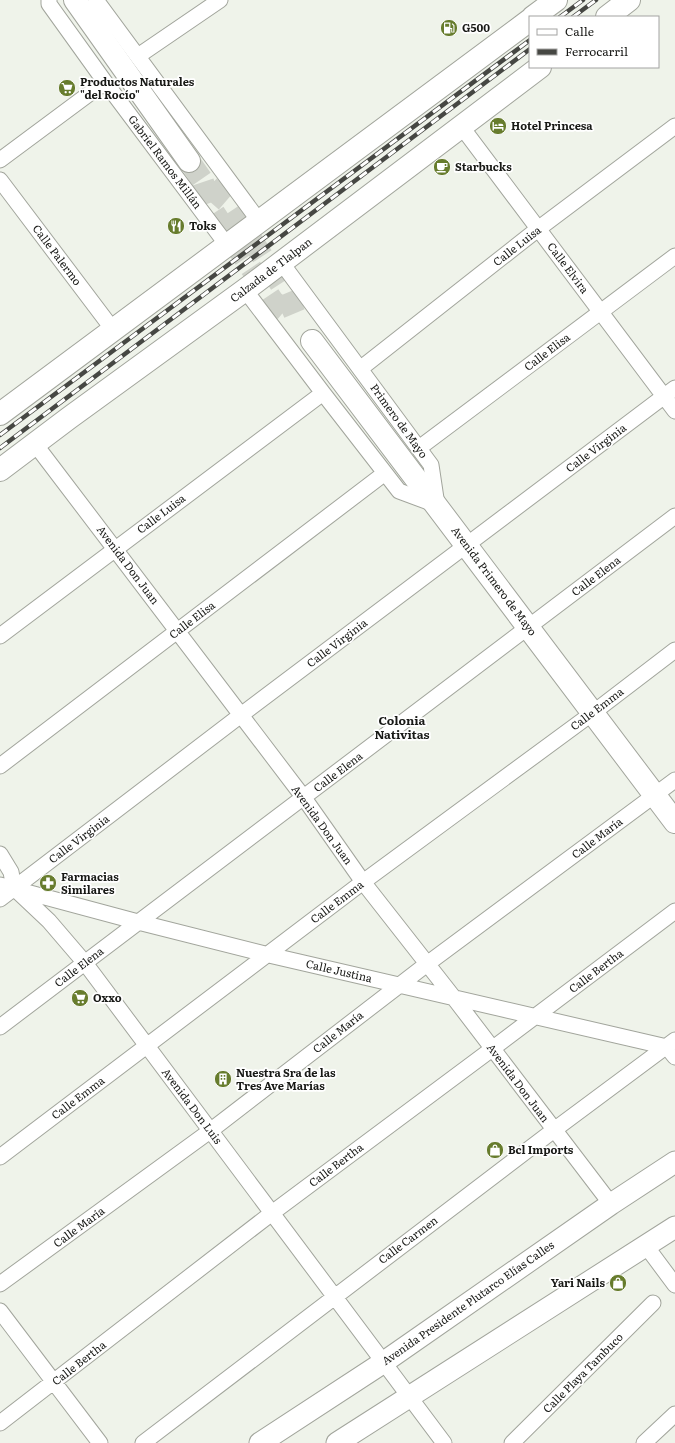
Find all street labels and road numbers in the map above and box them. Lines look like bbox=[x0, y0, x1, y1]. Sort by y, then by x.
street label: Gabriel Ramos Millán bbox=[125, 111, 206, 212]
street label: Calle Palermo bbox=[30, 221, 86, 288]
street label: Calle Luisa bbox=[489, 221, 544, 269]
street label: Calzada de Tlalpan bbox=[226, 233, 315, 305]
street label: Calle Elvira bbox=[544, 239, 593, 296]
street label: Calle Elisa bbox=[520, 329, 573, 374]
street label: Primero de Mayo bbox=[367, 380, 432, 461]
street label: Calle Virginia bbox=[562, 419, 629, 475]
street label: Calle Luisa bbox=[133, 490, 188, 537]
street label: Avenida Don Juan bbox=[94, 522, 164, 607]
street label: Avenida Primero de Mayo bbox=[448, 522, 541, 638]
street label: Calle Elena bbox=[567, 551, 623, 599]
street label: Calle Elisa bbox=[165, 597, 218, 642]
street label: Calle Virginia bbox=[303, 614, 370, 670]
street label: Calle Emma bbox=[566, 683, 626, 734]
street label: Calle Elena bbox=[309, 747, 365, 795]
street label: Avenida Don Juan bbox=[288, 781, 357, 867]
street label: Calle Virginia bbox=[45, 810, 112, 866]
street label: Calle María bbox=[568, 813, 625, 862]
street label: Calle Emma bbox=[306, 876, 366, 927]
street label: Calle Elena bbox=[50, 942, 106, 990]
street label: Calle Bertha bbox=[565, 944, 626, 996]
street label: Calle Justina bbox=[304, 955, 374, 985]
street label: Calle María bbox=[309, 1006, 366, 1056]
street label: Avenida Don Juan bbox=[484, 1040, 554, 1125]
street label: Avenida Don Luis bbox=[159, 1064, 227, 1147]
street label: Calle Emma bbox=[47, 1072, 107, 1123]
street label: Calle Bertha bbox=[305, 1138, 366, 1190]
street label: Calle María bbox=[49, 1202, 107, 1250]
street label: Calle Carmen bbox=[374, 1212, 440, 1267]
street label: Avenida Presidente Plutarco Elías Calles bbox=[378, 1236, 557, 1368]
street label: Calle Playa Tambuco bbox=[539, 1329, 626, 1416]
street label: Calle Bertha bbox=[48, 1336, 109, 1388]

